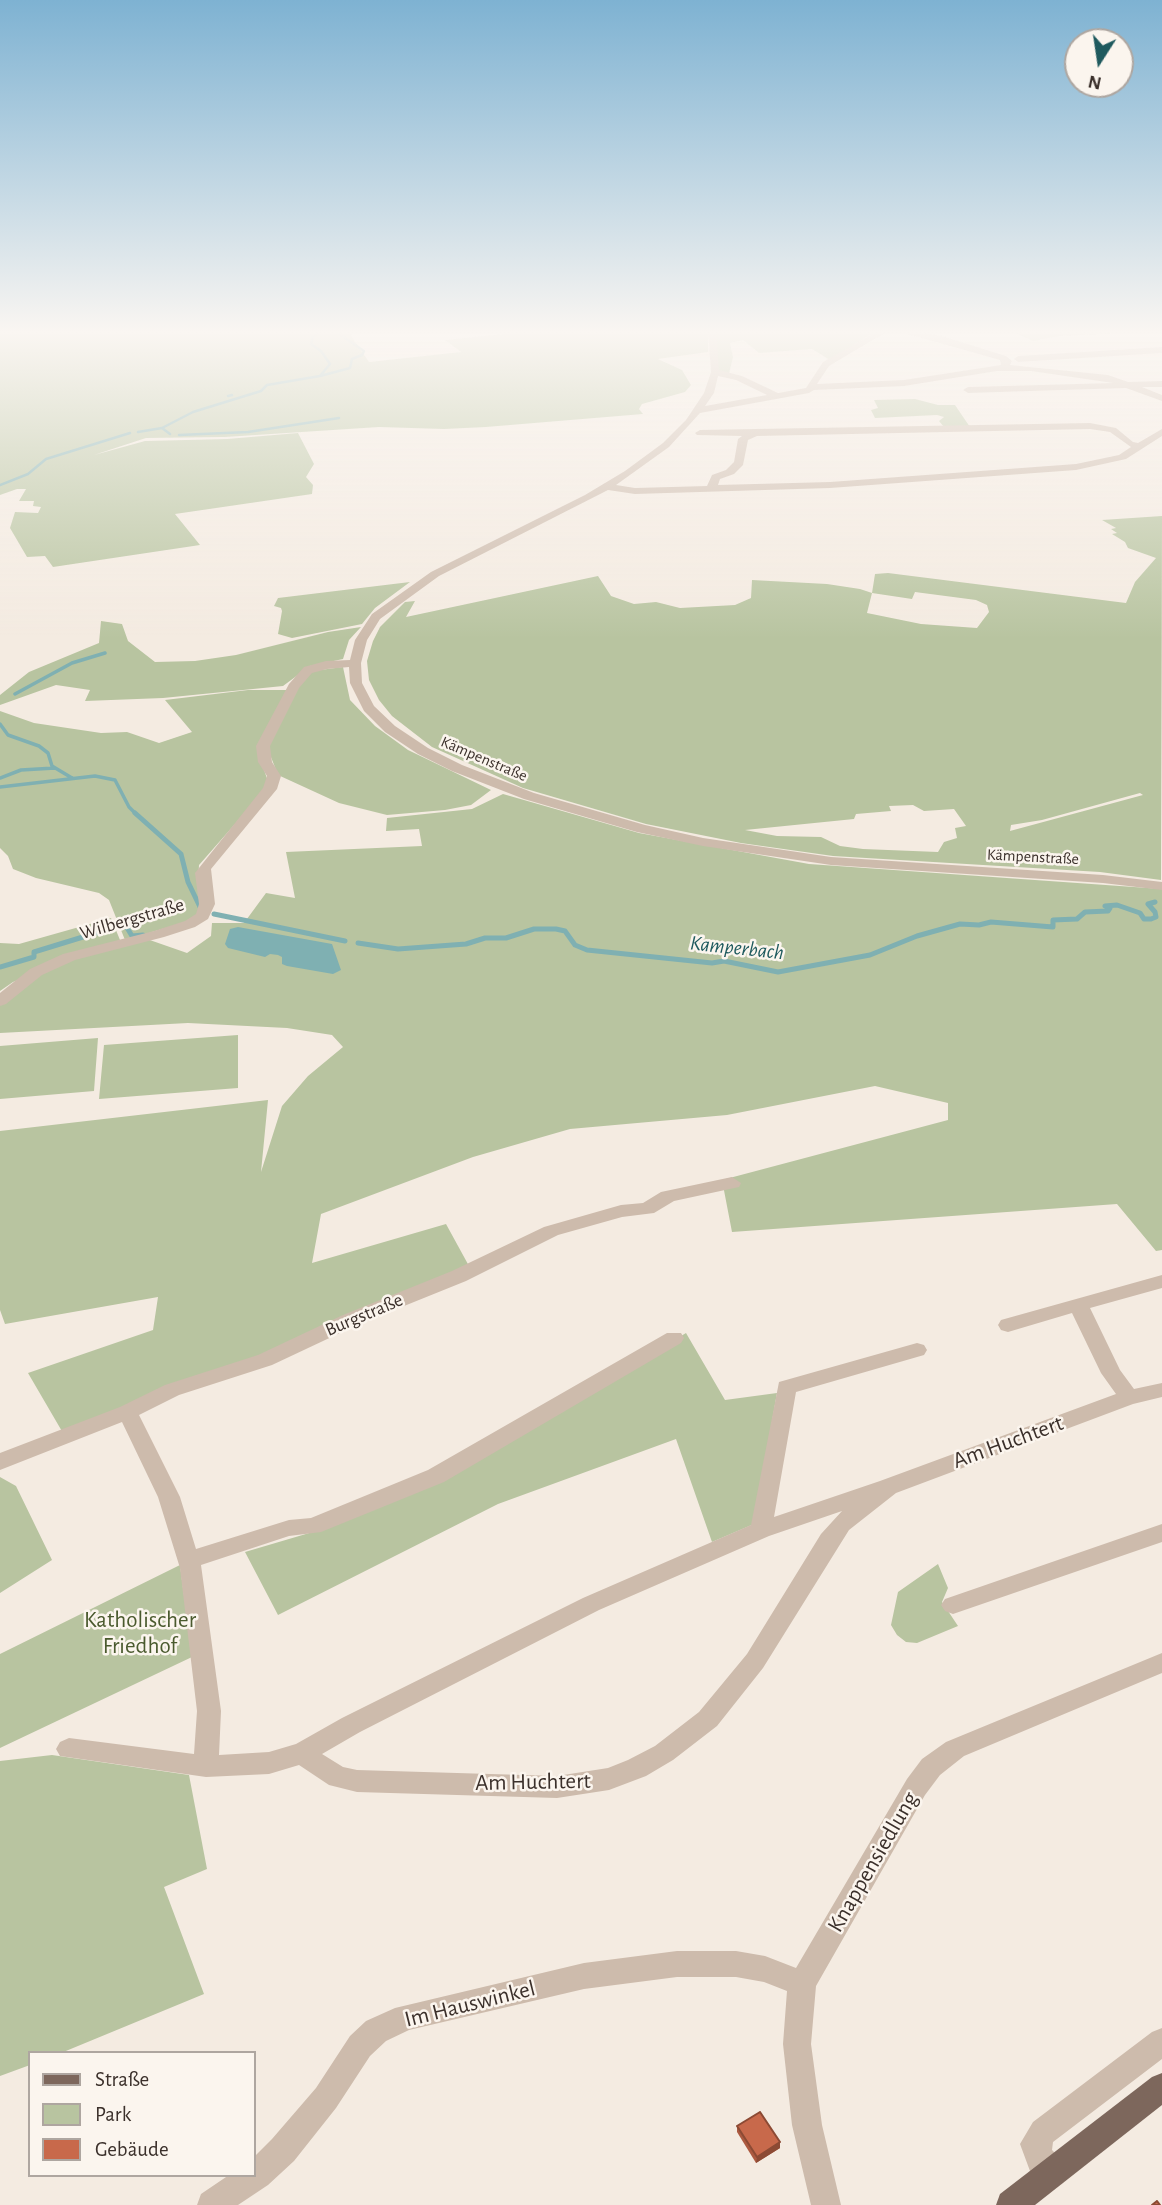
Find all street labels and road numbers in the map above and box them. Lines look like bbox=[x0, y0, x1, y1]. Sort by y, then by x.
street label: Kämpenstraße bbox=[438, 732, 530, 786]
street label: Kämpenstraße bbox=[987, 845, 1079, 869]
street label: Wilbergstraße bbox=[77, 893, 187, 945]
street label: Burgstraße bbox=[322, 1288, 406, 1342]
street label: Am Huchtert bbox=[949, 1409, 1067, 1475]
street label: Am Huchtert bbox=[475, 1767, 591, 1797]
street label: Knappensiedlung bbox=[822, 1787, 924, 1937]
street label: Im Hauswinkel bbox=[402, 1974, 538, 2034]

